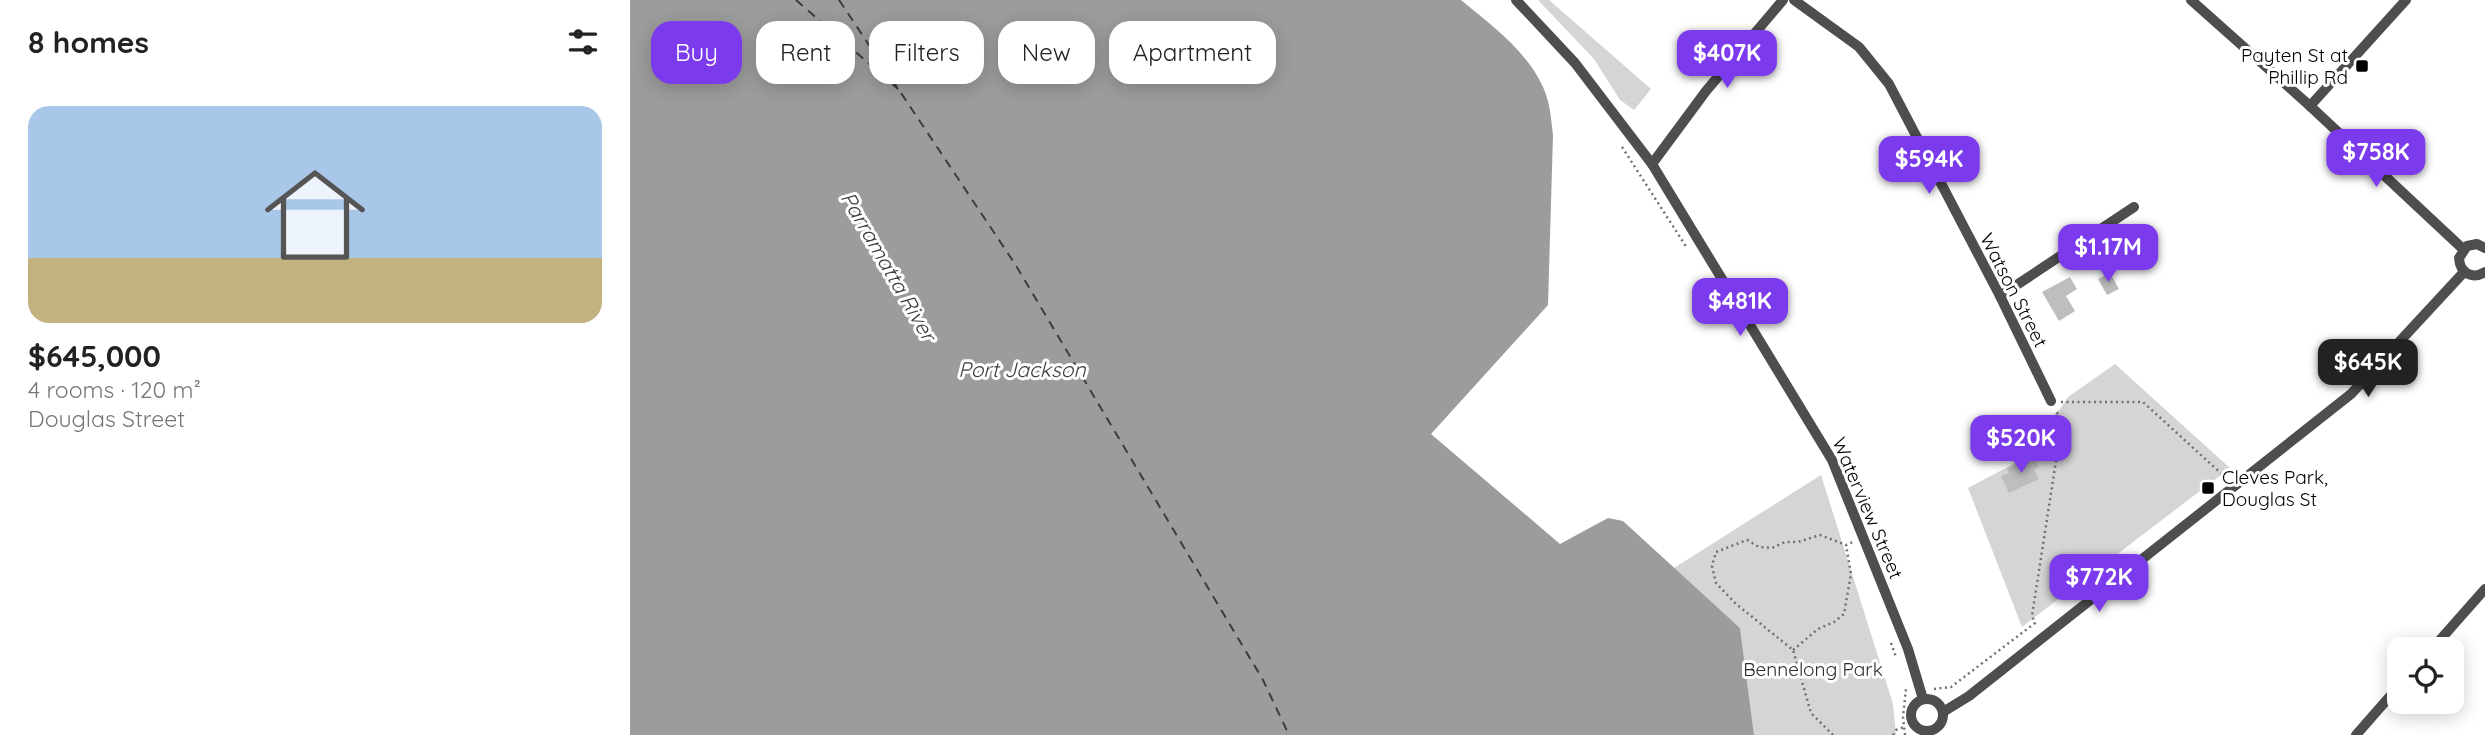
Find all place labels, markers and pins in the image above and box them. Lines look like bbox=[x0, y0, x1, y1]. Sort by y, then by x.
pin: $407K bbox=[1678, 31, 1776, 90]
place label: Payten St at Phillip Rd bbox=[2241, 43, 2348, 89]
marker: Payten St at Phillip Rd bbox=[2354, 58, 2370, 74]
pin: $758K bbox=[2327, 130, 2425, 189]
pin: $594K bbox=[1880, 136, 1978, 196]
pin: $1.17M bbox=[2051, 224, 2165, 284]
pin: $481K bbox=[1691, 278, 1789, 338]
pin: $645K bbox=[2319, 340, 2417, 399]
pin: $520K bbox=[1972, 416, 2070, 475]
place label: Cleves Park, Douglas St bbox=[2222, 465, 2328, 511]
marker: Cleves Park, Douglas St bbox=[2200, 480, 2216, 496]
pin: $772K bbox=[2050, 554, 2148, 614]

